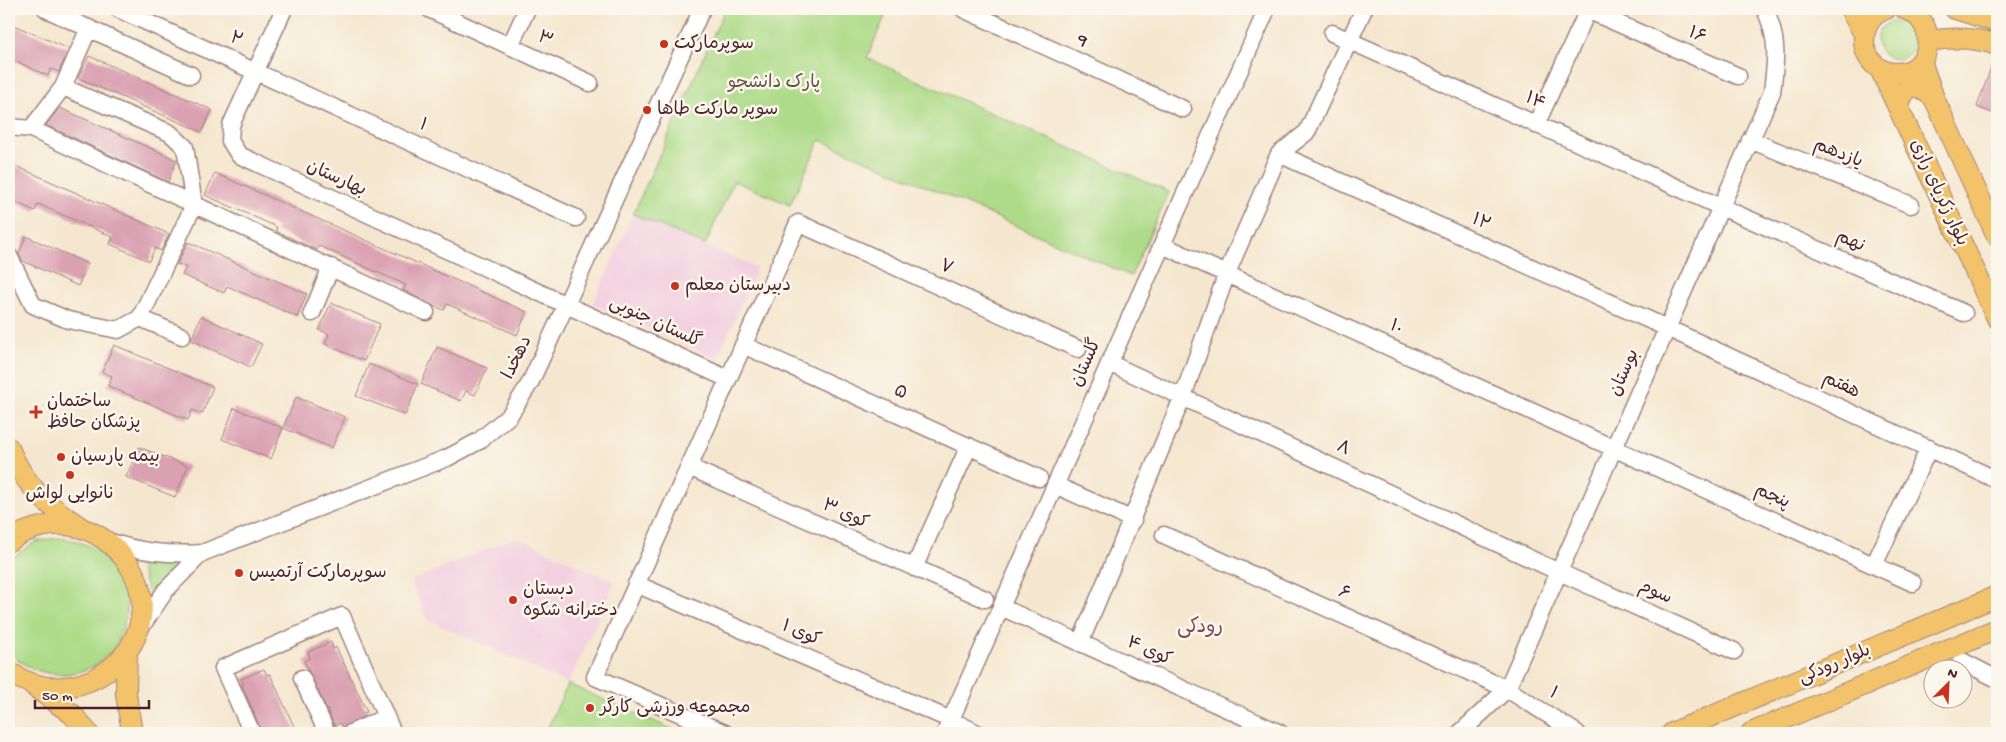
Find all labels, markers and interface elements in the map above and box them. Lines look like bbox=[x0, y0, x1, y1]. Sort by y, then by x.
street label: ۱۶ bbox=[1685, 23, 1709, 49]
street label: ۳ bbox=[534, 27, 556, 53]
street label: ۲ bbox=[226, 28, 246, 52]
street label: 9 bbox=[1073, 29, 1091, 52]
place label: سوپرمارکت bbox=[674, 34, 754, 55]
marker: سوپرمارکت bbox=[658, 38, 670, 50]
park label: پارک دانشجو bbox=[727, 73, 820, 94]
street label: ۱۴ bbox=[1522, 88, 1548, 116]
place label: سوپر مارکت طاها bbox=[657, 100, 778, 121]
marker: سوپر مارکت طاها bbox=[641, 104, 653, 116]
street label: ۱ bbox=[416, 115, 430, 137]
street label: یازدهم bbox=[1810, 135, 1866, 174]
street label: بلوار زکریای رازی bbox=[1904, 136, 1972, 250]
street label: بهارستان bbox=[303, 157, 369, 201]
street label: ۱۲ bbox=[1468, 210, 1494, 236]
street label: نهم bbox=[1832, 226, 1868, 258]
street label: ۷ bbox=[936, 256, 956, 280]
place label: دبیرستان معلم bbox=[685, 276, 791, 298]
marker: دبیرستان معلم bbox=[669, 280, 681, 292]
street label: گلستان جنوبی bbox=[606, 291, 705, 353]
street label: ۱۰ bbox=[1386, 316, 1406, 340]
street label: دهخدا bbox=[499, 333, 537, 383]
street label: گلستان bbox=[1065, 335, 1107, 390]
street label: بوستان bbox=[1605, 346, 1645, 400]
street label: هفتم bbox=[1819, 368, 1863, 405]
street label: ۵ bbox=[890, 381, 910, 405]
place label: ساختمان پزشکان حافظ bbox=[47, 392, 140, 434]
marker: ساختمان پزشکان حافظ bbox=[29, 405, 43, 419]
street label: ۸ bbox=[1333, 437, 1353, 461]
place label: بیمه پارسیان bbox=[71, 447, 160, 468]
marker: بیمه پارسیان bbox=[55, 451, 67, 463]
marker: نانوایی لواش bbox=[64, 469, 76, 481]
street label: پنجم bbox=[1751, 480, 1793, 515]
place label: نانوایی لواش bbox=[26, 484, 114, 505]
street label: کوی ۳ bbox=[819, 496, 872, 535]
place label: سوپرمارکت آرتمیس bbox=[249, 562, 387, 584]
marker: سوپرمارکت آرتمیس bbox=[233, 567, 245, 579]
street label: سوم bbox=[1635, 576, 1675, 610]
place label: دبستان دخترانه شکوه bbox=[523, 580, 618, 622]
street label: ۶ bbox=[1335, 582, 1353, 606]
marker: دبستان دخترانه شکوه bbox=[507, 594, 519, 606]
street label: کوی ۱ bbox=[778, 616, 824, 652]
district label: رودکی bbox=[1177, 616, 1223, 640]
street label: کوی ۴ bbox=[1123, 633, 1175, 671]
street label: بلوار رودکی bbox=[1796, 640, 1874, 690]
north arrow bbox=[1924, 660, 1974, 710]
text: N bbox=[1945, 665, 1960, 684]
scale bar bbox=[35, 677, 149, 709]
street label: ۱ bbox=[1545, 683, 1561, 705]
text: 50 m bbox=[42, 688, 73, 706]
place label: مجموعه ورزشی کارگر bbox=[598, 696, 751, 719]
marker: مجموعه ورزشی کارگر bbox=[584, 702, 596, 714]

